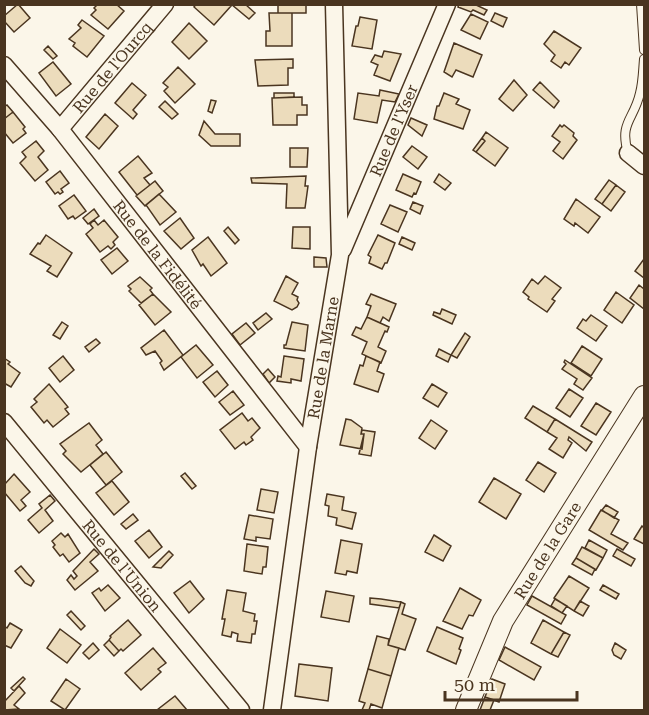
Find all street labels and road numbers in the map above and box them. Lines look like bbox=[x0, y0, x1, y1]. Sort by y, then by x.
street label: Rue de l'Ourcq bbox=[69, 18, 156, 117]
street label: Rue de l'Yser bbox=[366, 81, 422, 179]
street label: Rue de la Fidélité bbox=[109, 196, 206, 313]
street label: Rue de la Marne bbox=[304, 295, 343, 420]
street label: Rue de la Gare bbox=[510, 498, 585, 603]
street label: Rue de l'Union bbox=[78, 516, 165, 616]

